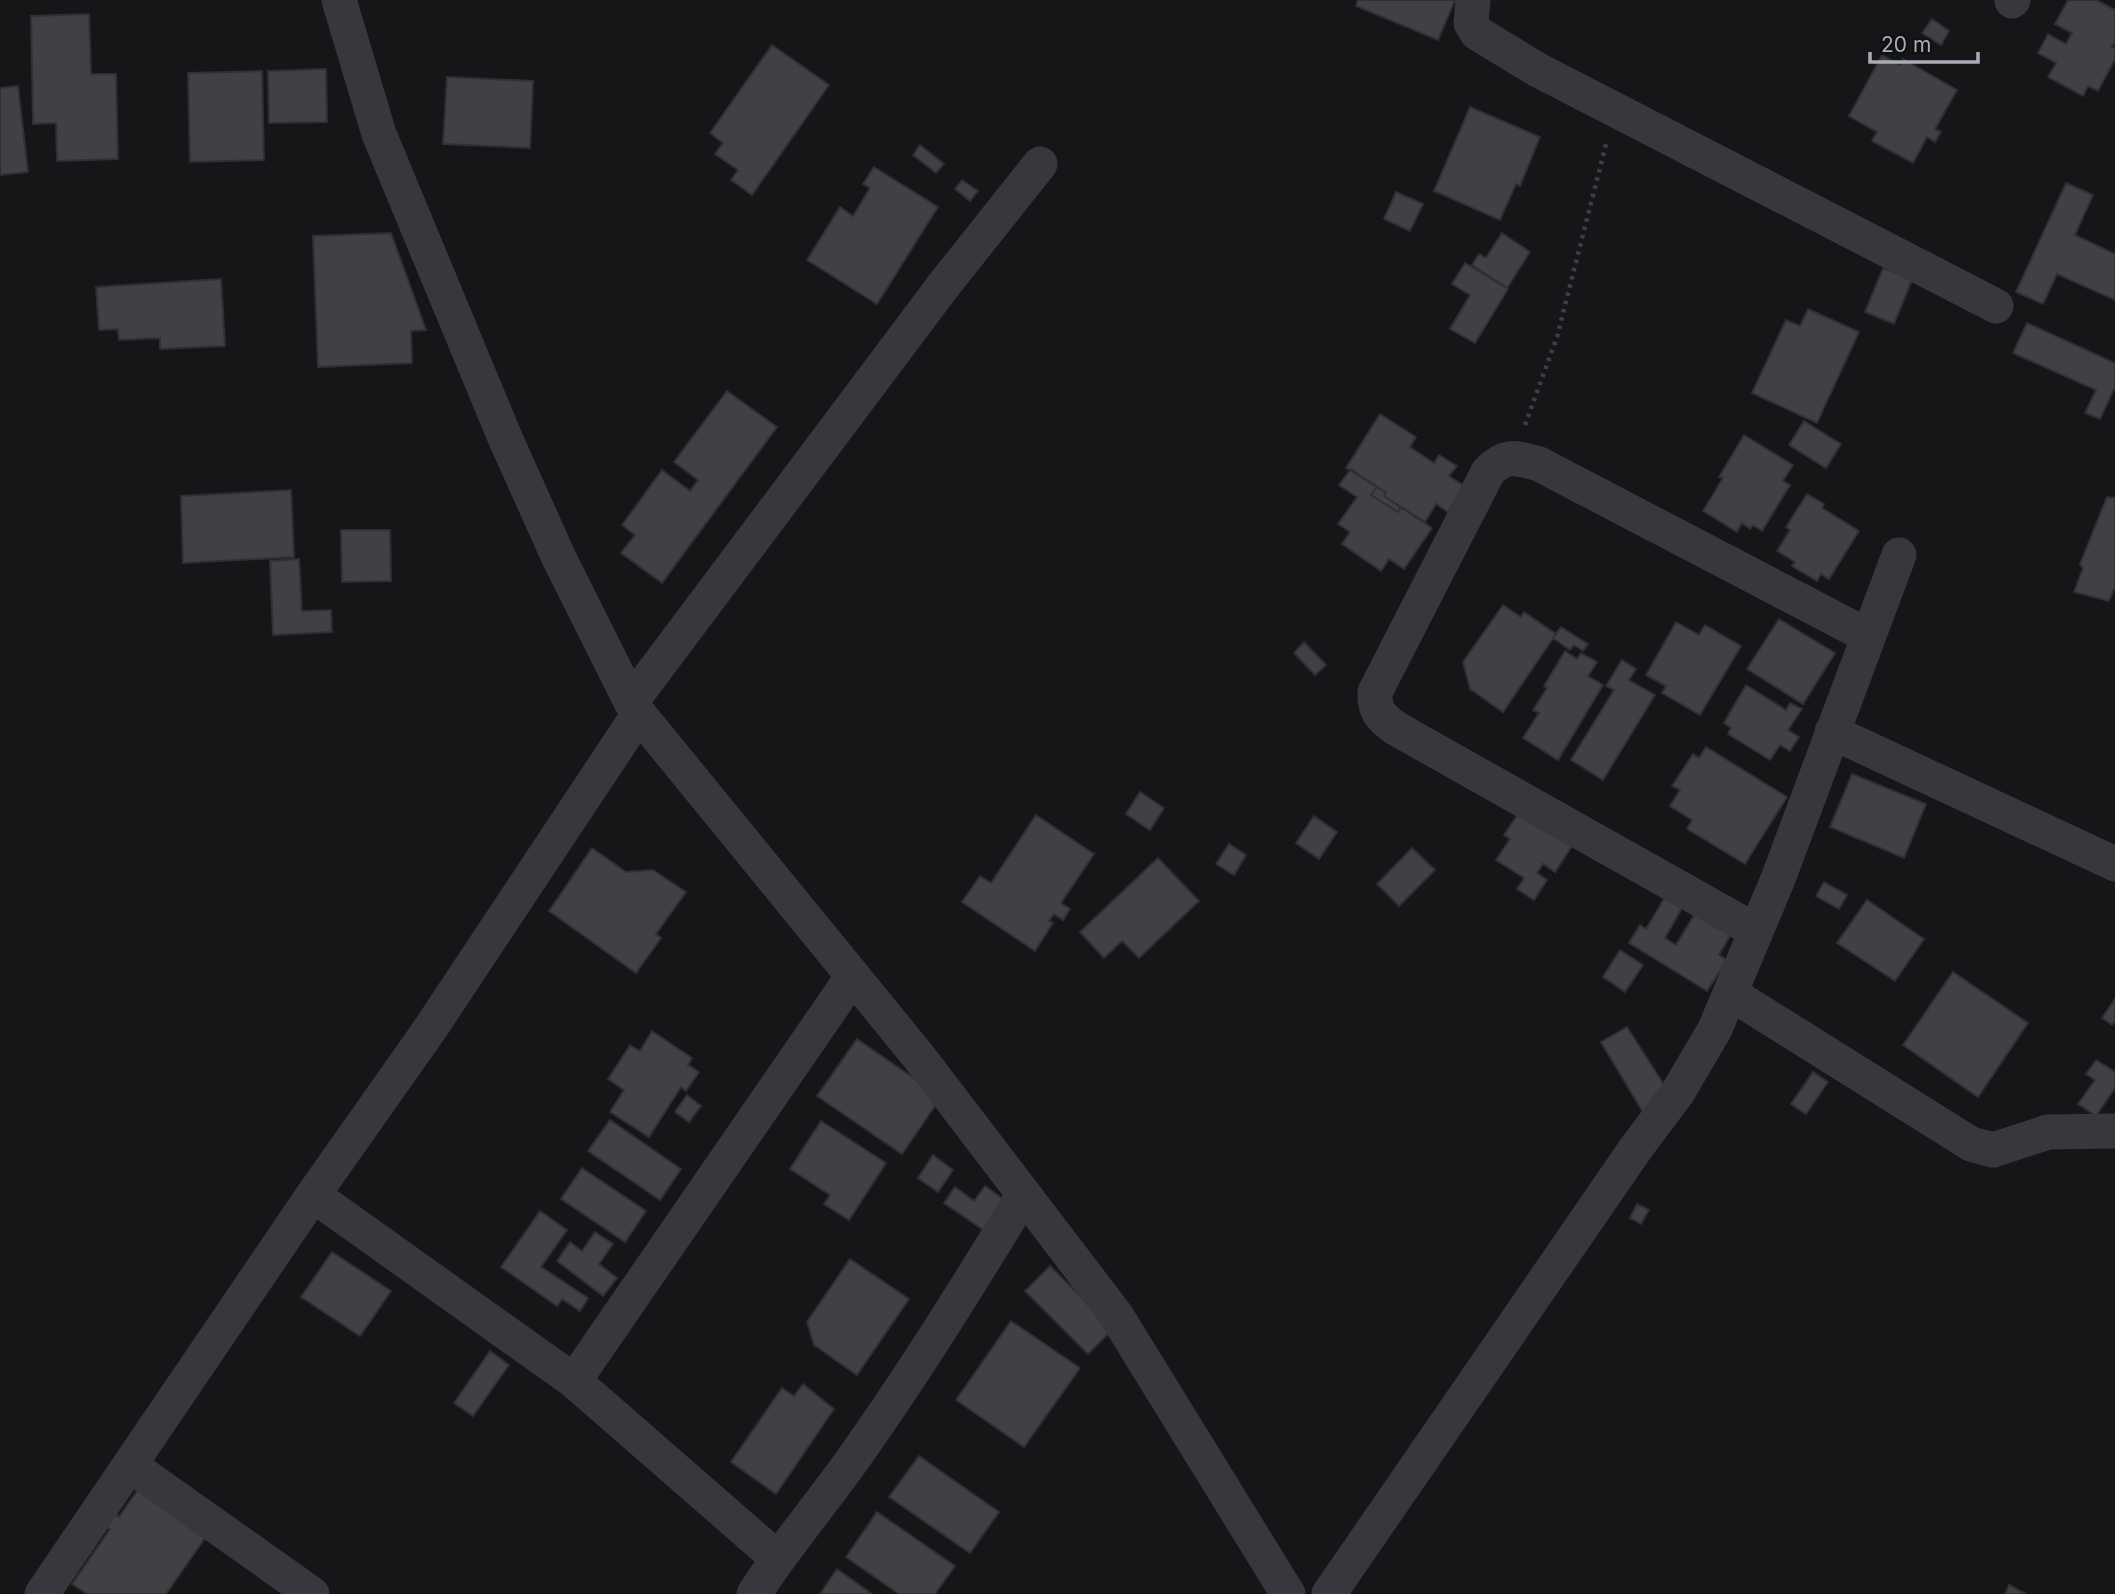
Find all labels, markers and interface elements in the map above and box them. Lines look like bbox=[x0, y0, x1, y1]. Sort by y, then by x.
scale bar bbox=[1870, 21, 1979, 65]
text: 20 m bbox=[1881, 32, 1931, 57]

